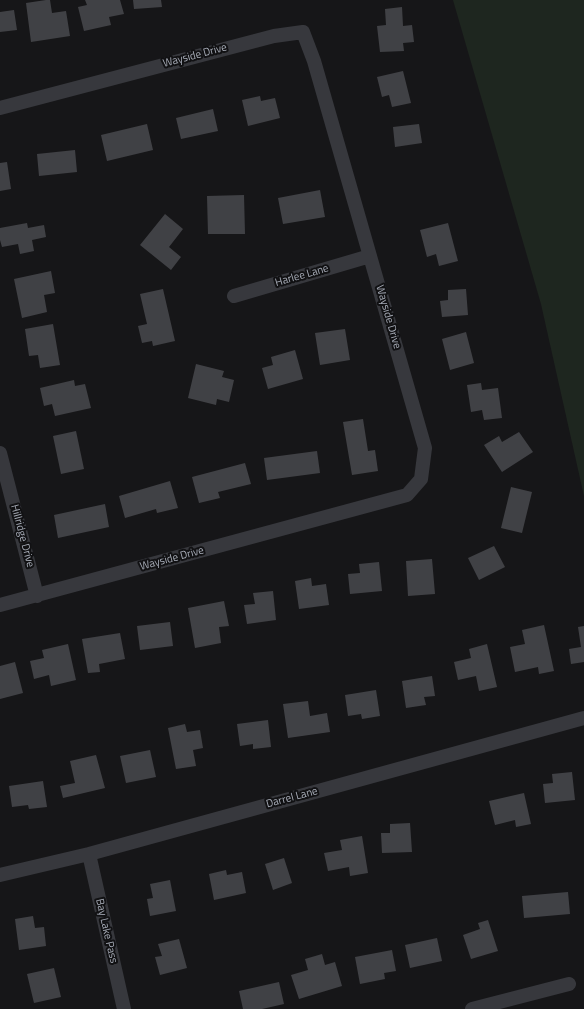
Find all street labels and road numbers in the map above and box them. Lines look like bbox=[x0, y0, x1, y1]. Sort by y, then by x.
street label: Wayside Drive bbox=[162, 41, 228, 71]
street label: Harlee Lane bbox=[274, 262, 330, 290]
street label: Wayside Drive bbox=[373, 284, 403, 350]
street label: Hillridge Drive bbox=[7, 503, 37, 569]
street label: Wayside Drive bbox=[139, 544, 205, 574]
street label: Darrel Lane bbox=[265, 785, 319, 811]
street label: Bay Lake Pass bbox=[92, 897, 120, 965]

